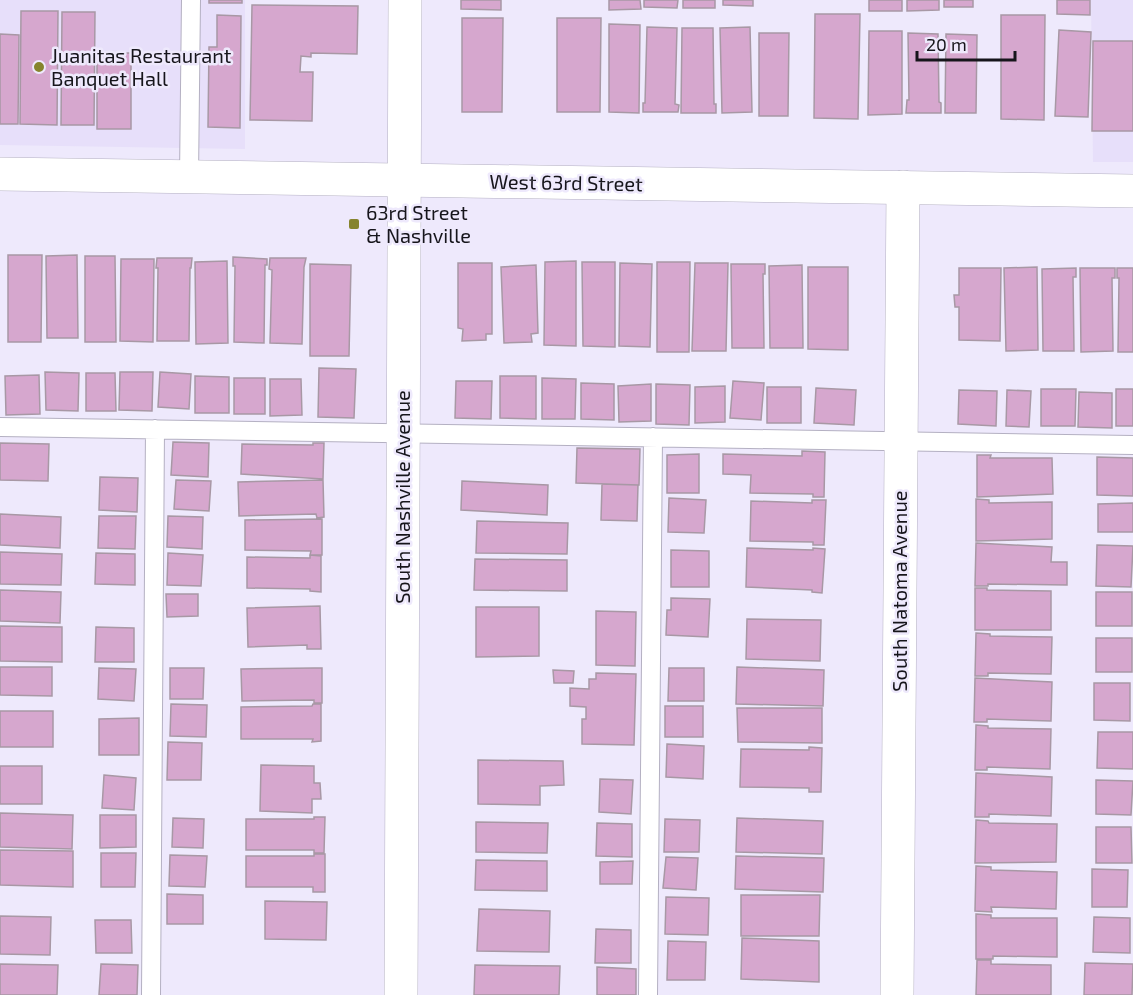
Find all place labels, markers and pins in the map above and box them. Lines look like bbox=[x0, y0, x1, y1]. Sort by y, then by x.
place label: Juanitas Restaurant Banquet Hall bbox=[51, 43, 232, 90]
marker: Juanitas Restaurant Banquet Hall bbox=[32, 60, 46, 74]
place label: 63rd Street & Nashville bbox=[366, 200, 471, 247]
marker: 63rd Street & Nashville bbox=[347, 217, 361, 231]

